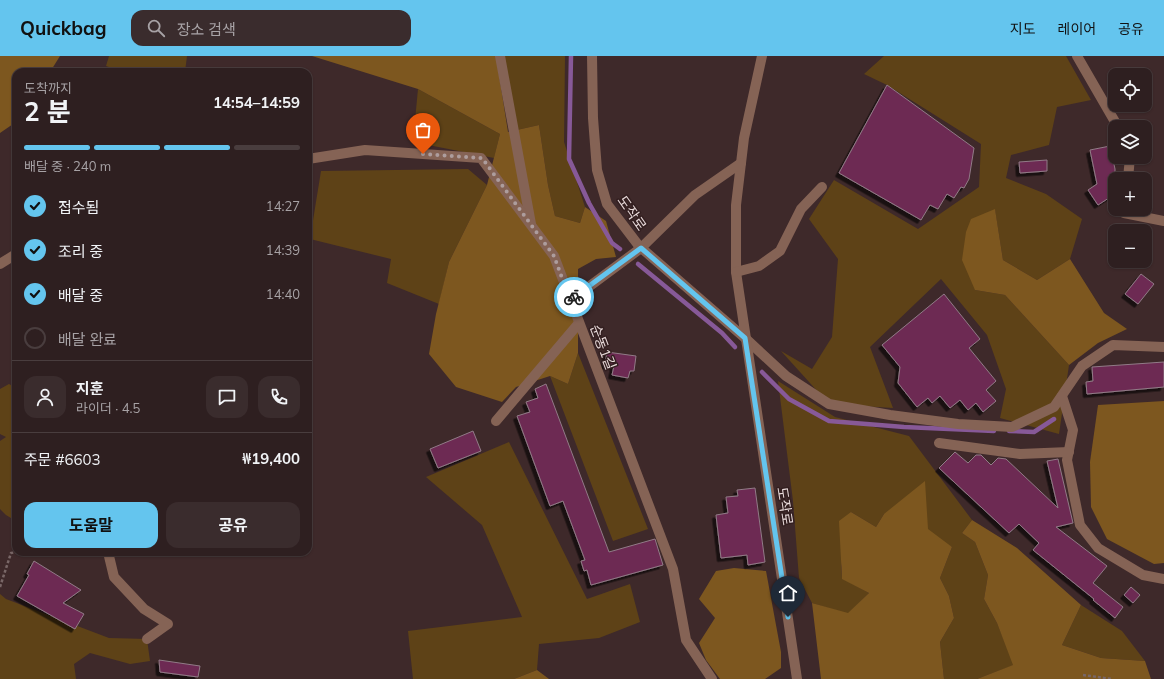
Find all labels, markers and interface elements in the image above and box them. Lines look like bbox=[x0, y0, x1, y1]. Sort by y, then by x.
search box bbox=[131, 10, 411, 46]
text: Quickbag bbox=[20, 16, 107, 40]
icon: search bbox=[145, 17, 167, 39]
text: 장소 검색 bbox=[177, 20, 236, 39]
text: 지도 bbox=[1010, 20, 1036, 38]
text: 레이어 bbox=[1058, 20, 1096, 38]
text: 공유 bbox=[1118, 20, 1144, 38]
map controls bbox=[1108, 68, 1152, 268]
button: locate bbox=[1108, 68, 1152, 112]
text: 도착까지 bbox=[24, 80, 72, 96]
text: 14:54–14:59 bbox=[213, 93, 300, 112]
text: 2 분 bbox=[24, 95, 71, 128]
pin bbox=[406, 113, 440, 154]
icon: bag bbox=[412, 119, 434, 141]
button: layers bbox=[1108, 120, 1152, 164]
text: 배달 중 · 240 m bbox=[24, 158, 111, 174]
button: + bbox=[1108, 172, 1152, 216]
street label: 도작로 bbox=[614, 192, 651, 234]
icon: check bbox=[24, 195, 46, 217]
text: 접수됨 bbox=[58, 198, 99, 217]
text: 14:27 bbox=[266, 198, 300, 214]
button: − bbox=[1108, 224, 1152, 268]
icon: check bbox=[24, 239, 46, 261]
text: 조리 중 bbox=[58, 242, 103, 261]
text: 14:39 bbox=[266, 242, 300, 258]
courier bbox=[554, 277, 594, 317]
icon: check bbox=[24, 283, 46, 305]
text: 배달 중 bbox=[58, 286, 103, 305]
text: 14:40 bbox=[266, 286, 300, 302]
icon: bike bbox=[563, 286, 585, 308]
street label: 순동1길 bbox=[586, 322, 620, 372]
text: 배달 완료 bbox=[58, 330, 117, 349]
button: person bbox=[24, 376, 66, 418]
button: chat bbox=[206, 376, 248, 418]
button: phone bbox=[258, 376, 300, 418]
text: 지훈 bbox=[76, 379, 104, 398]
text: 라이더 · 4.5 bbox=[76, 400, 140, 416]
text: ₩19,400 bbox=[242, 449, 300, 468]
text: 주문 #6603 bbox=[24, 450, 101, 469]
street label: 도작로 bbox=[773, 486, 797, 527]
button: 도움말 bbox=[24, 502, 158, 548]
button: 공유 bbox=[166, 502, 300, 548]
pin bbox=[771, 576, 805, 617]
icon: home bbox=[777, 582, 799, 604]

